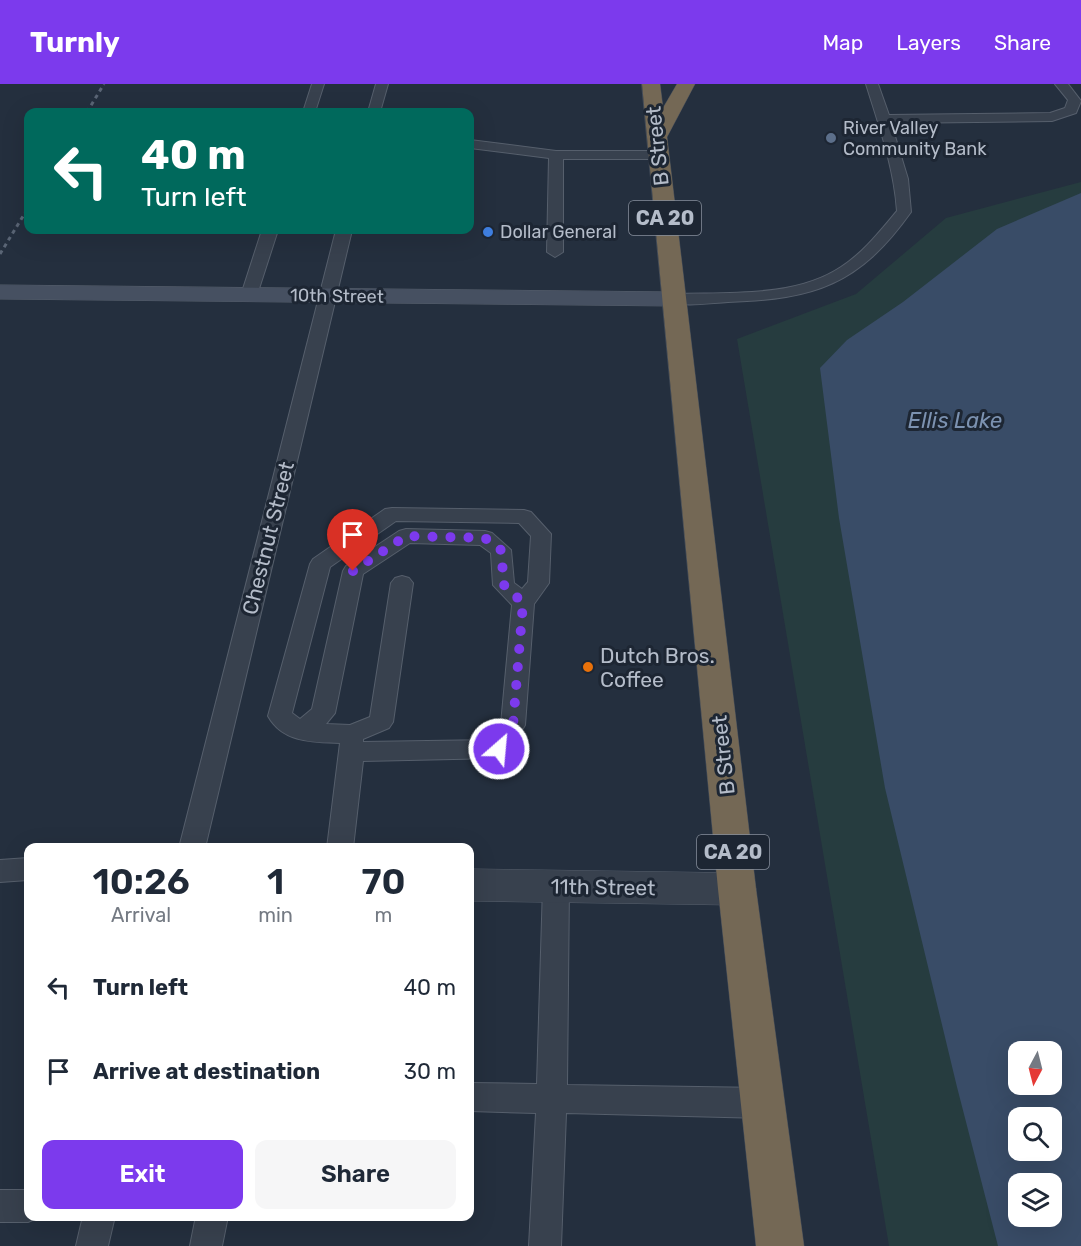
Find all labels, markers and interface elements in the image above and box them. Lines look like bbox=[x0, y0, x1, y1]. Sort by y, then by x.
text: Turnly bbox=[30, 26, 120, 59]
text: Map bbox=[822, 30, 863, 55]
text: Layers bbox=[896, 30, 961, 55]
text: Share bbox=[994, 30, 1051, 55]
street label: B Street bbox=[640, 105, 674, 187]
place label: River Valley Community Bank bbox=[843, 117, 987, 160]
text: 40 m bbox=[141, 130, 246, 180]
marker: River Valley Community Bank bbox=[824, 131, 838, 145]
icon: left bbox=[42, 132, 120, 210]
text: Turn left bbox=[141, 181, 246, 213]
road number: CA 20 bbox=[629, 201, 701, 235]
place label: Dollar General bbox=[500, 221, 617, 243]
marker: Dollar General bbox=[481, 225, 495, 239]
street label: 10th Street bbox=[290, 284, 384, 308]
water label: Ellis Lake bbox=[908, 407, 1002, 434]
street label: Chestnut Street bbox=[237, 459, 299, 617]
pin bbox=[327, 509, 378, 571]
icon: arrive bbox=[336, 518, 369, 551]
place label: Dutch Bros. Coffee bbox=[600, 643, 715, 692]
marker: Dutch Bros. Coffee bbox=[581, 660, 595, 674]
street label: B Street bbox=[706, 714, 740, 796]
position arrow bbox=[467, 717, 531, 781]
road number: CA 20 bbox=[697, 835, 769, 869]
text: 10:26 bbox=[92, 860, 190, 903]
text: 1 bbox=[267, 860, 284, 903]
text: 70 bbox=[361, 860, 406, 903]
street label: 11th Street bbox=[550, 874, 656, 900]
text: Arrival bbox=[111, 903, 171, 927]
text: min bbox=[258, 903, 293, 927]
text: m bbox=[375, 903, 392, 927]
icon: left bbox=[42, 971, 75, 1004]
text: Turn left bbox=[93, 974, 188, 1001]
text: 40 m bbox=[403, 974, 456, 1001]
north arrow bbox=[1008, 1041, 1062, 1095]
map controls bbox=[1008, 1041, 1062, 1227]
icon: arrive bbox=[42, 1055, 75, 1088]
text: Arrive at destination bbox=[93, 1058, 320, 1085]
text: 30 m bbox=[404, 1058, 456, 1085]
button: search bbox=[1008, 1107, 1062, 1161]
button: Exit bbox=[42, 1140, 243, 1209]
button: Share bbox=[255, 1140, 456, 1209]
button: layers bbox=[1008, 1173, 1062, 1227]

